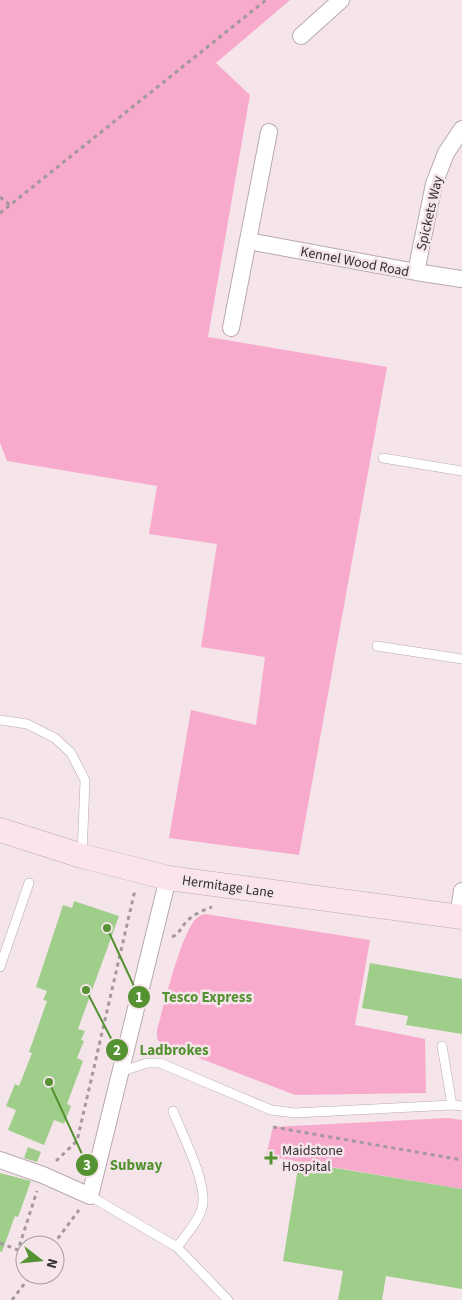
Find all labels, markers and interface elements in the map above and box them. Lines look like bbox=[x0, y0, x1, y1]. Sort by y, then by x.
street label: Spickets Way bbox=[412, 173, 448, 253]
street label: Kennel Wood Road bbox=[299, 242, 411, 282]
street label: Hermitage Lane bbox=[181, 871, 275, 903]
callout: Tesco Express bbox=[127, 982, 262, 1012]
text: 1 bbox=[135, 987, 143, 1008]
text: Tesco Express bbox=[162, 987, 252, 1008]
callout: Ladbrokes bbox=[104, 1035, 219, 1065]
text: 2 bbox=[113, 1040, 121, 1061]
text: Ladbrokes bbox=[139, 1040, 209, 1061]
place label: Maidstone Hospital bbox=[282, 1141, 343, 1177]
callout: Subway bbox=[75, 1150, 172, 1180]
marker: Maidstone Hospital bbox=[264, 1151, 278, 1165]
text: 3 bbox=[83, 1155, 91, 1176]
text: Subway bbox=[110, 1155, 162, 1176]
north arrow bbox=[15, 1235, 65, 1285]
text: N bbox=[41, 1256, 62, 1271]

